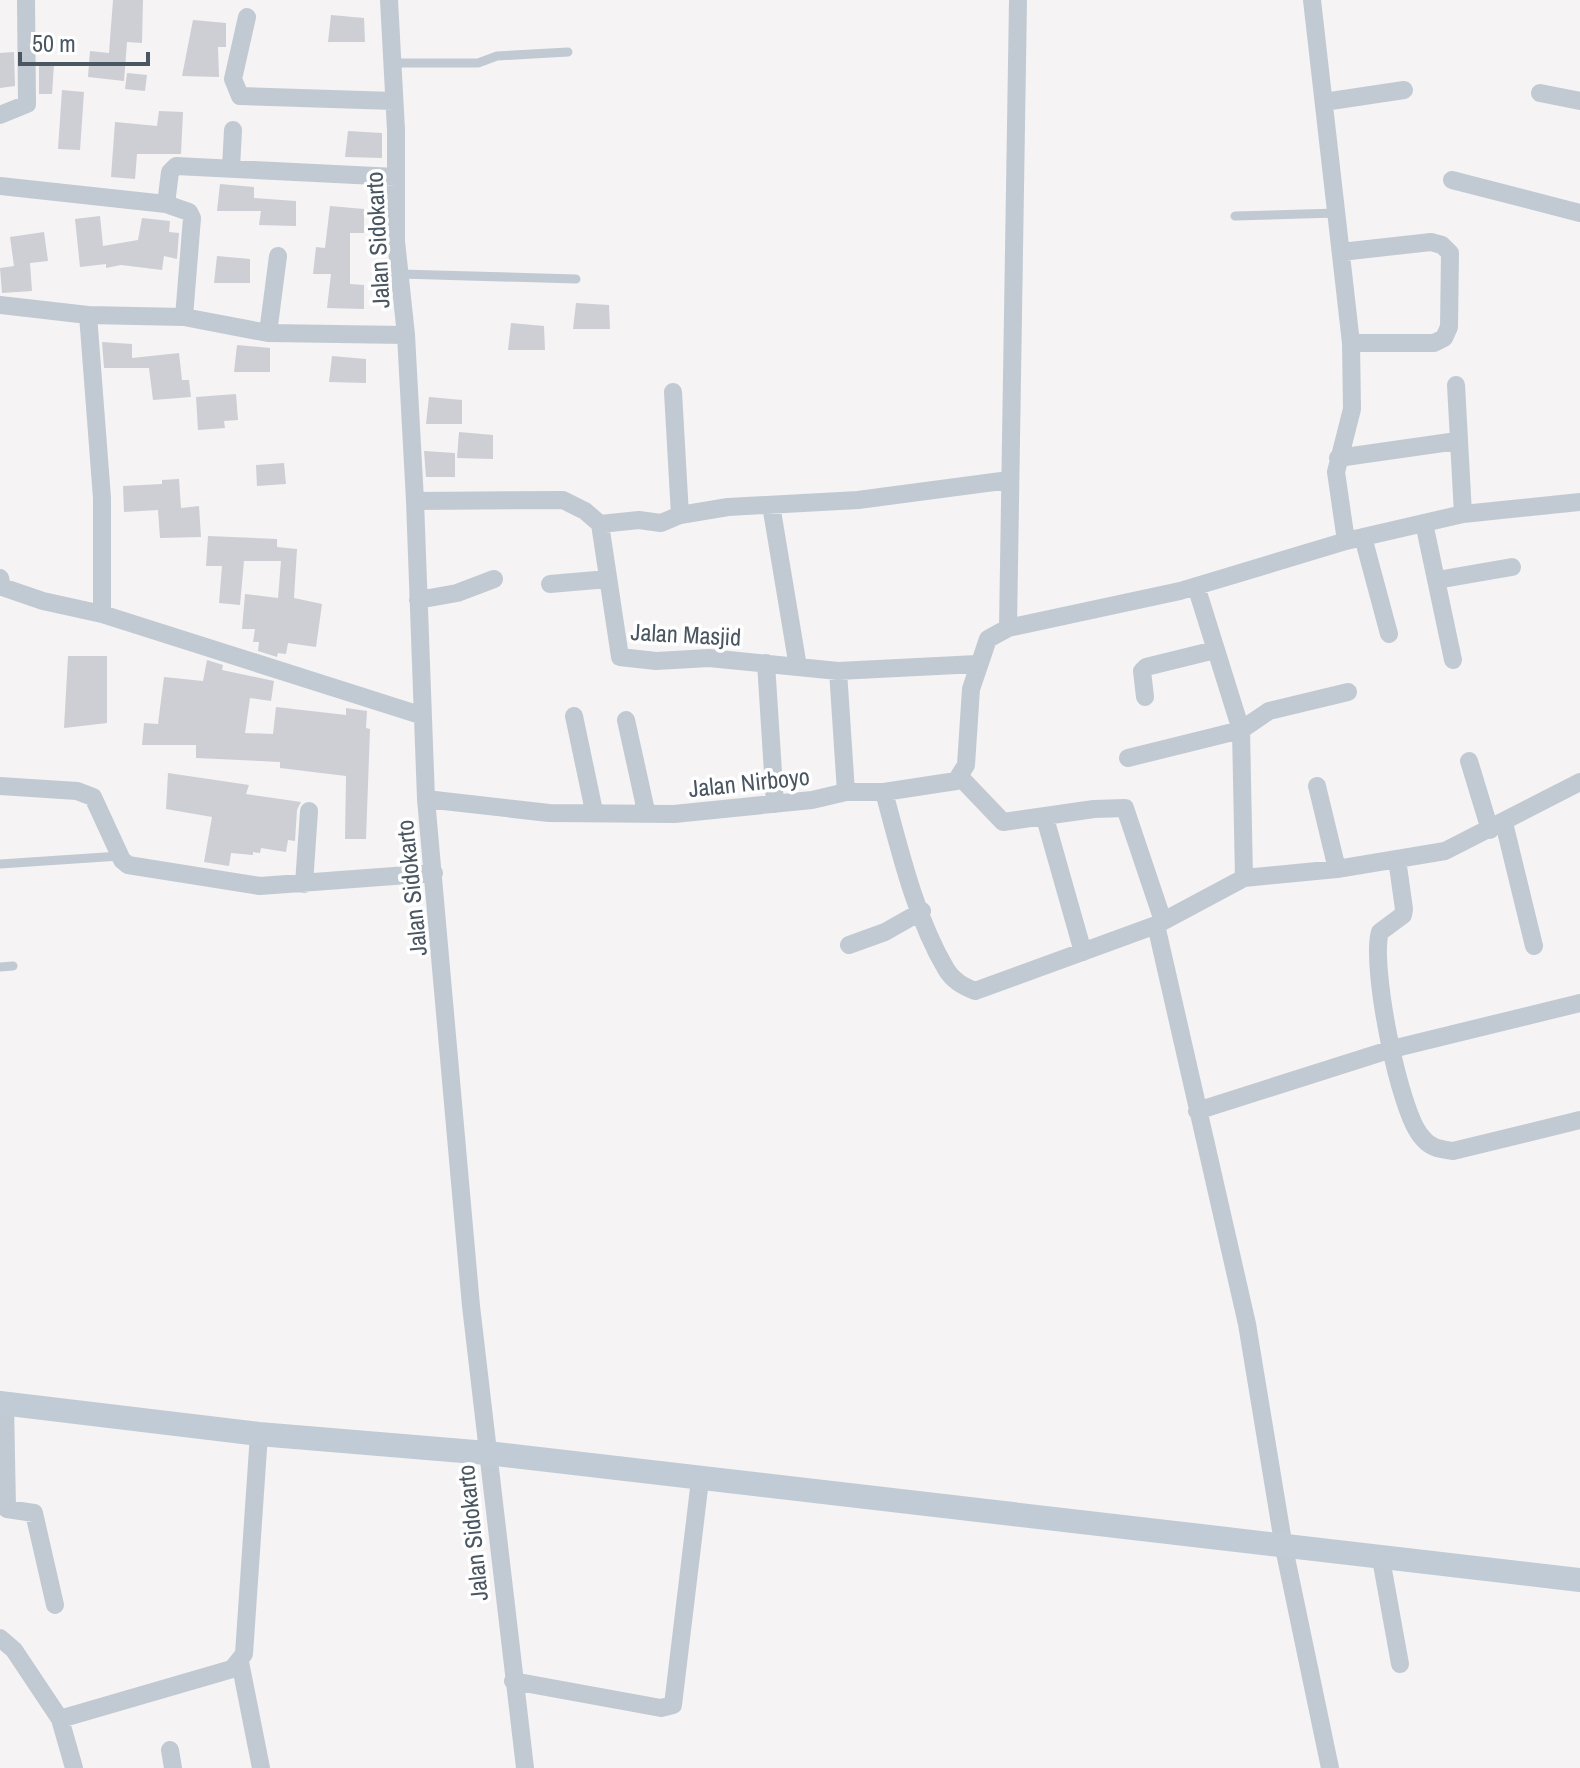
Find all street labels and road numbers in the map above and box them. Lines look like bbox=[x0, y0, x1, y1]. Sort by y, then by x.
street label: Jalan Sidokarto bbox=[357, 171, 397, 309]
street label: Jalan Masjid bbox=[630, 615, 742, 653]
street label: Jalan Nirboyo bbox=[687, 760, 811, 804]
street label: Jalan Sidokarto bbox=[388, 818, 434, 958]
street label: Jalan Sidokarto bbox=[449, 1463, 495, 1603]

